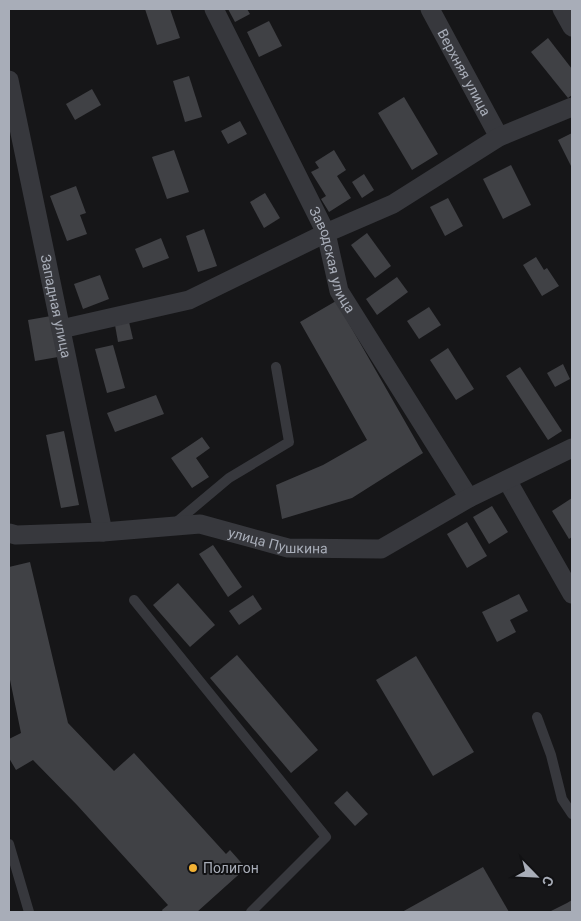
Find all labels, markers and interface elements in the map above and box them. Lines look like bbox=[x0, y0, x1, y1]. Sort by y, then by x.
street label: Верхняя улица bbox=[434, 26, 494, 119]
street label: Заводская улица bbox=[306, 204, 359, 316]
street label: Западная улица bbox=[37, 253, 75, 359]
street label: улица Пушкина bbox=[227, 524, 328, 556]
north arrow bbox=[511, 851, 561, 901]
place label: Полигон bbox=[203, 860, 259, 876]
marker: Полигон bbox=[187, 862, 199, 874]
text: С bbox=[539, 874, 557, 889]

